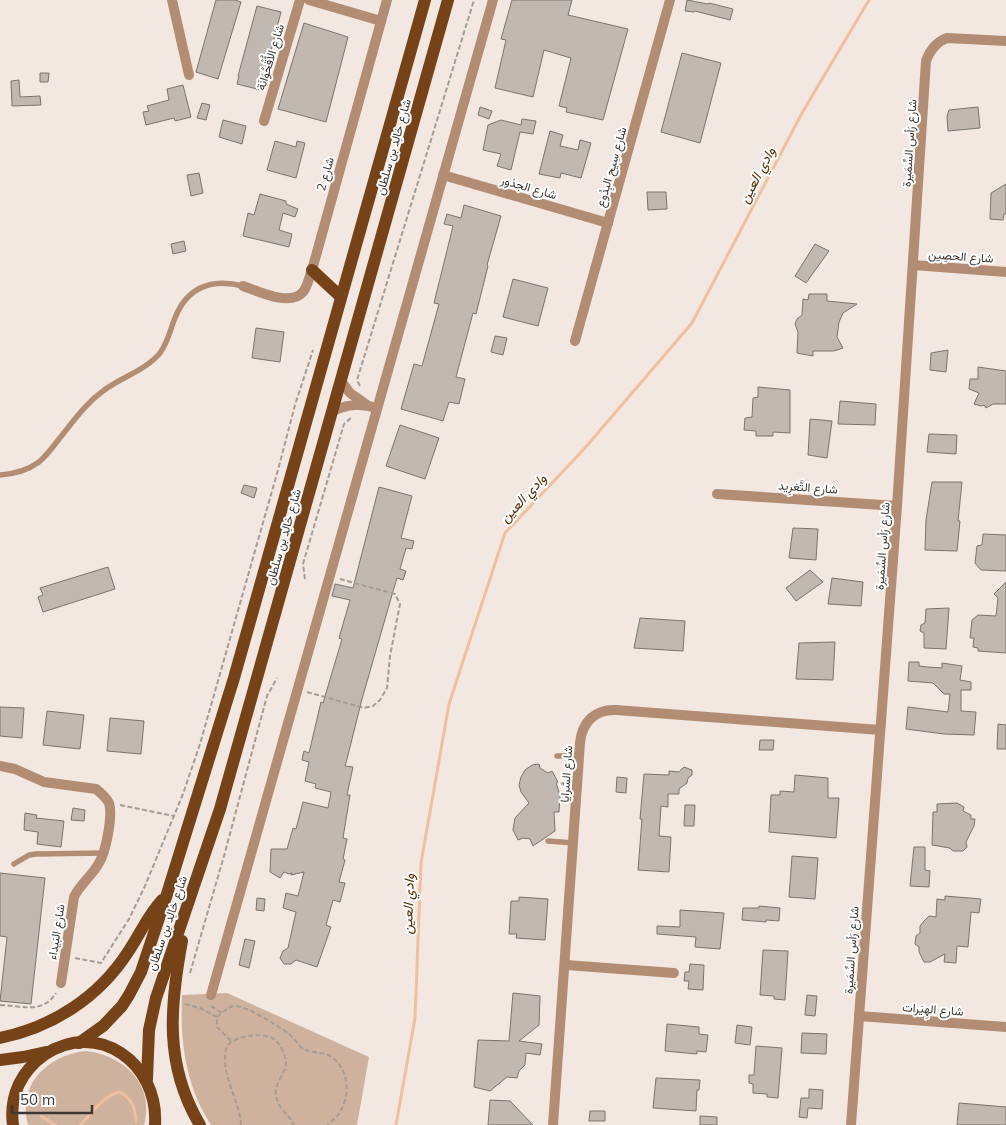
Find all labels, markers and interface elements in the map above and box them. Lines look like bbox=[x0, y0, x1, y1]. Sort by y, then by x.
street label: شارع الأُقْحُوَانَة bbox=[250, 21, 289, 92]
street label: شارع خالِد بن سلطان bbox=[372, 97, 416, 197]
street label: شارع رَأس السِّمَيرة bbox=[898, 99, 922, 188]
street label: شارع سِيح البِدُوع bbox=[592, 125, 632, 209]
water label: وادي العين bbox=[735, 143, 782, 207]
street label: شارع 2 bbox=[313, 155, 339, 193]
street label: شارع الجذور bbox=[498, 172, 559, 204]
street label: شارع الحصِين bbox=[928, 246, 994, 268]
water label: وادي العين bbox=[496, 469, 553, 528]
street label: شارع التَّغرِيد bbox=[778, 477, 838, 499]
street label: شارع خالِد بن سلطان bbox=[262, 487, 306, 587]
street label: شارع رَأس السِّمَيرة bbox=[871, 502, 895, 591]
street label: شارع السَّرايا bbox=[557, 745, 577, 803]
water label: وادي العين bbox=[398, 873, 421, 935]
street label: شارع خالِد بن سلطان bbox=[144, 874, 192, 973]
street label: شارع البَيداء bbox=[44, 903, 70, 961]
street label: شارع رَأس السِّمَيرة bbox=[840, 906, 864, 995]
street label: شارع الهِيَرات bbox=[902, 999, 964, 1021]
scale bar bbox=[12, 1082, 92, 1114]
text: 50 m bbox=[20, 1090, 55, 1109]

